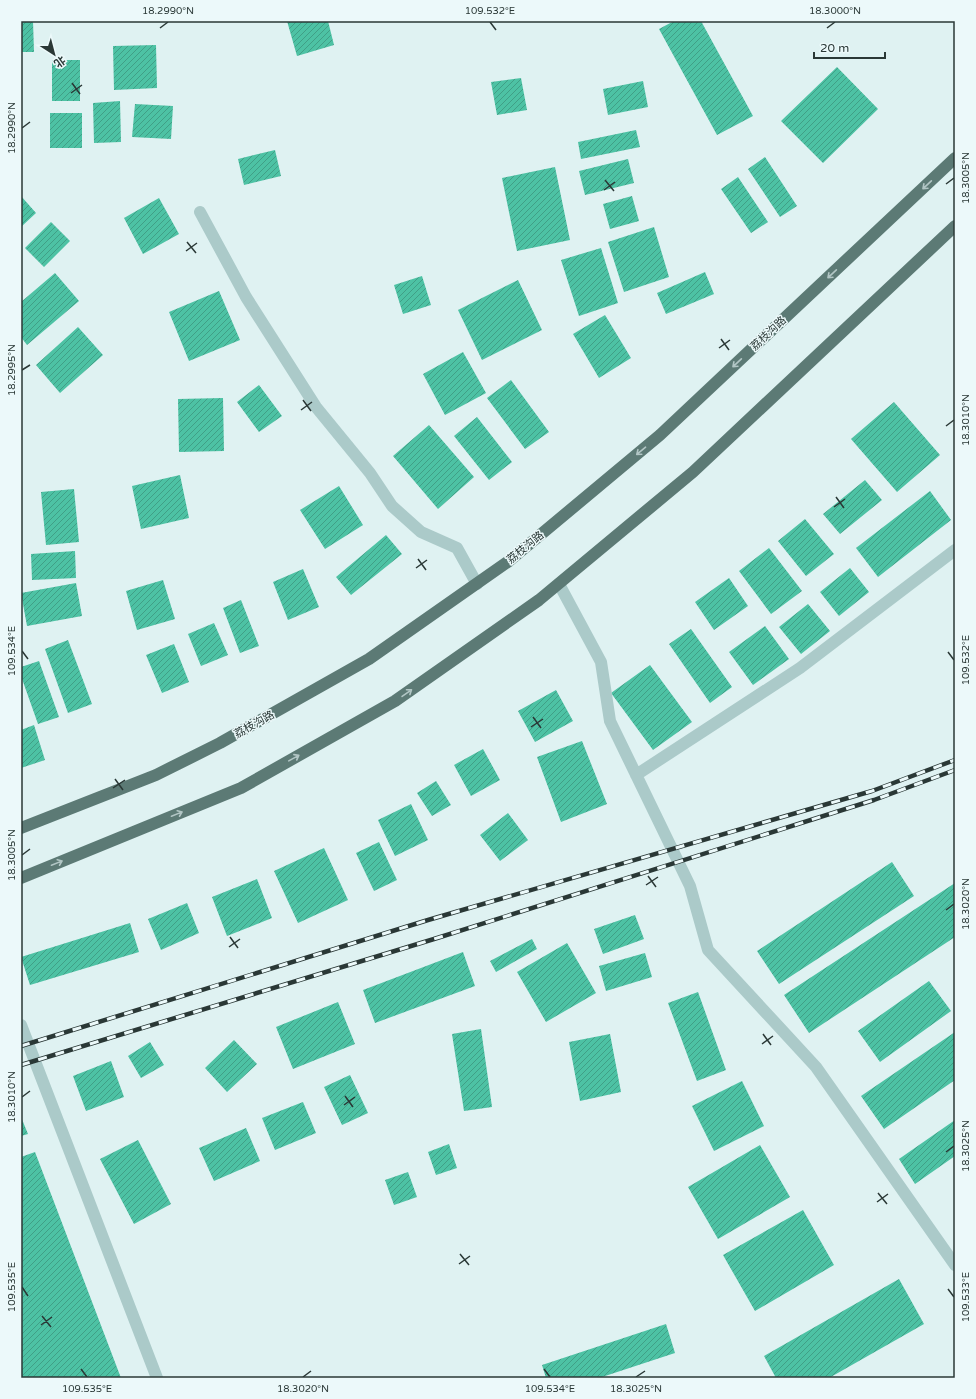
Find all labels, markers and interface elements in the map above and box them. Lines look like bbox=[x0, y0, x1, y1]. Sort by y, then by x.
text: 18.2990°N bbox=[142, 5, 194, 17]
text: 109.532°E bbox=[465, 5, 515, 17]
text: 18.3000°N bbox=[809, 5, 861, 17]
north arrow bbox=[34, 34, 74, 74]
scale bar bbox=[814, 34, 885, 60]
text: 20 m bbox=[820, 41, 849, 55]
text: 北 bbox=[51, 53, 68, 70]
text: 18.2990°N bbox=[6, 102, 18, 154]
text: 18.3005°N bbox=[960, 152, 972, 204]
one-way arrow bbox=[922, 180, 932, 189]
one-way arrow bbox=[827, 269, 837, 278]
street label: 荔枝沟路 bbox=[748, 314, 789, 353]
text: 18.2995°N bbox=[6, 344, 18, 396]
one-way arrow bbox=[732, 358, 742, 367]
text: 18.3010°N bbox=[960, 394, 972, 446]
one-way arrow bbox=[636, 446, 647, 455]
street label: 荔枝沟路 bbox=[504, 528, 547, 566]
text: 109.534°E bbox=[6, 626, 18, 676]
text: 109.532°E bbox=[960, 635, 972, 685]
one-way arrow bbox=[401, 689, 412, 697]
street label: 荔枝沟路 bbox=[232, 708, 277, 741]
one-way arrow bbox=[288, 753, 300, 761]
one-way arrow bbox=[171, 809, 183, 817]
text: 18.3005°N bbox=[6, 829, 18, 881]
one-way arrow bbox=[51, 859, 63, 866]
text: 18.3020°N bbox=[960, 878, 972, 930]
text: 18.3010°N bbox=[6, 1071, 18, 1123]
text: 18.3025°N bbox=[960, 1120, 972, 1172]
text: 109.535°E bbox=[6, 1262, 18, 1312]
text: 109.533°E bbox=[960, 1272, 972, 1322]
text: 109.535°E bbox=[62, 1383, 112, 1395]
text: 18.3020°N bbox=[277, 1383, 329, 1395]
text: 109.534°E bbox=[525, 1383, 575, 1395]
text: 18.3025°N bbox=[610, 1383, 662, 1395]

